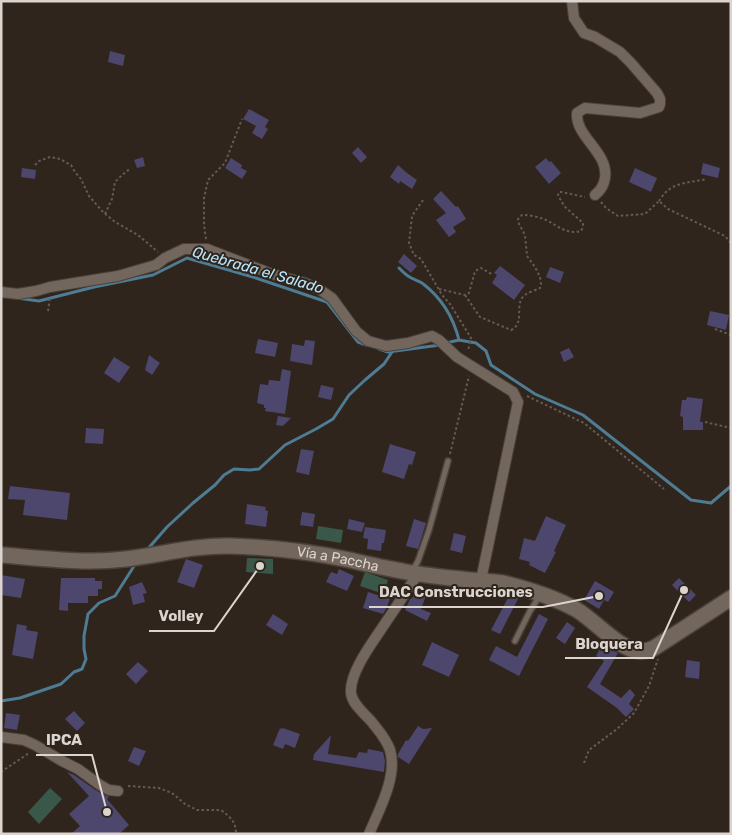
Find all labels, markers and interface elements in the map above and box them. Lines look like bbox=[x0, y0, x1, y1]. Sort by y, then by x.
water label: Quebrada el Salado bbox=[190, 243, 326, 298]
street label: Vía a Paccha bbox=[296, 543, 380, 575]
callout: DAC Construcciones bbox=[369, 577, 543, 607]
text: DAC Construcciones bbox=[379, 583, 533, 601]
callout: Volley bbox=[149, 601, 214, 631]
text: Volley bbox=[159, 607, 203, 625]
callout: Bloquera bbox=[565, 628, 653, 658]
text: Bloquera bbox=[575, 635, 643, 653]
callout: IPCA bbox=[36, 725, 92, 755]
text: IPCA bbox=[46, 731, 82, 749]

